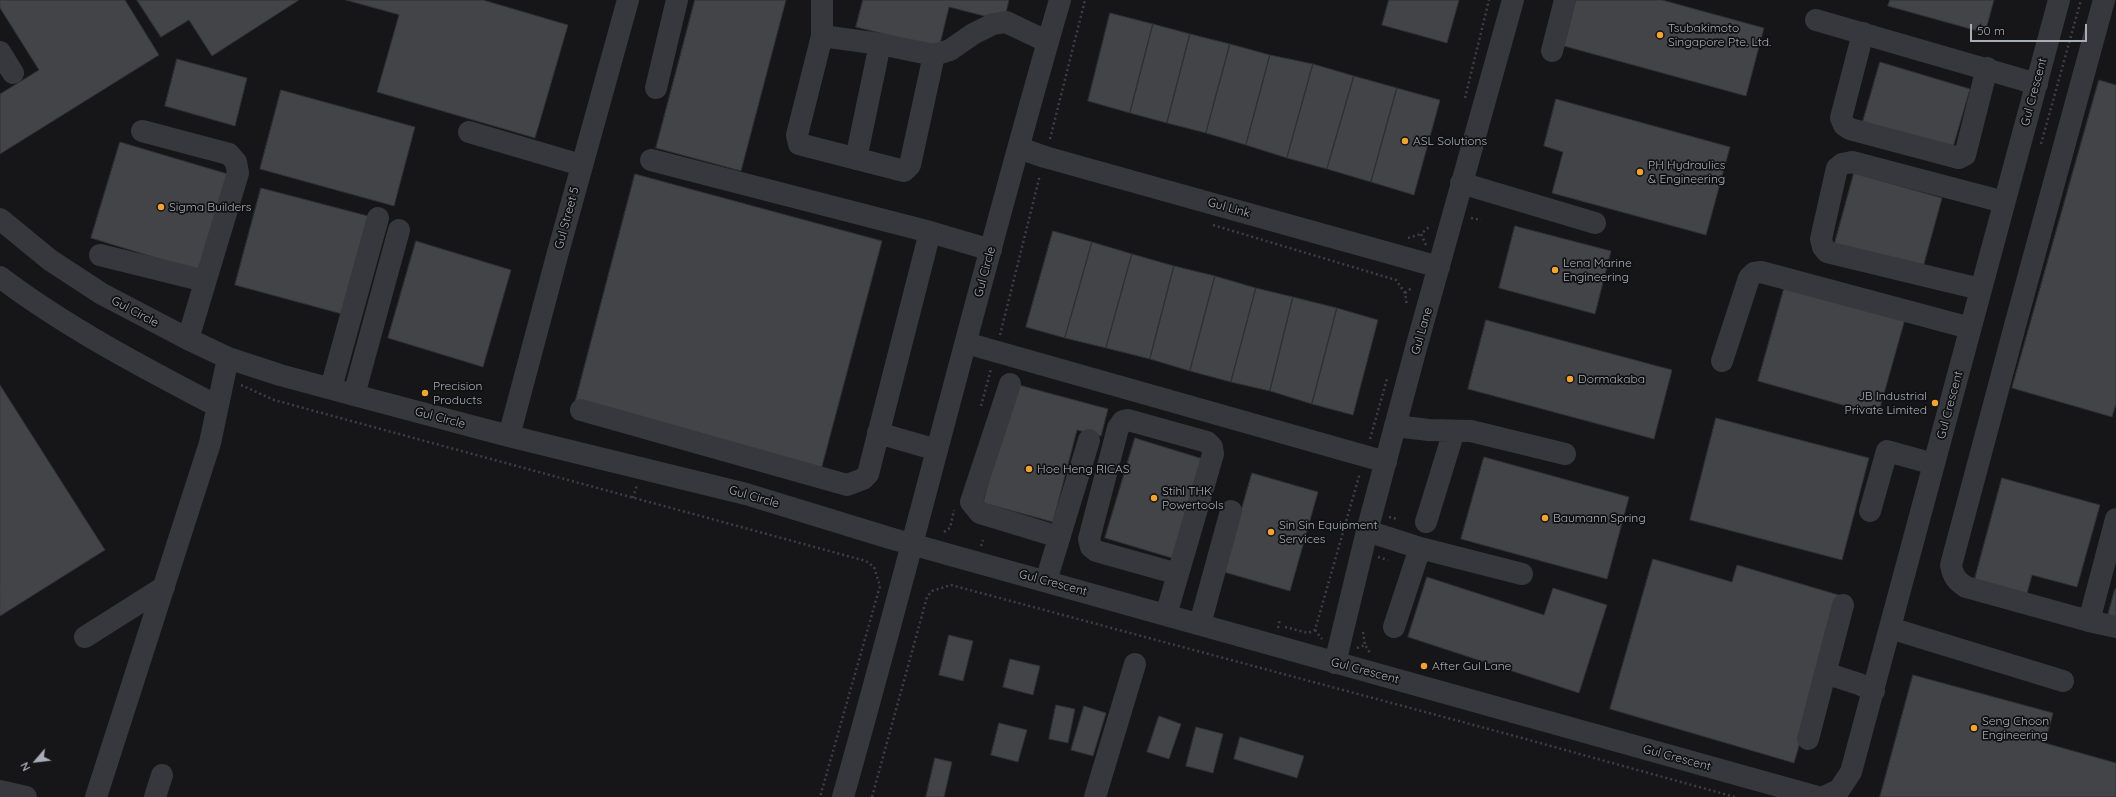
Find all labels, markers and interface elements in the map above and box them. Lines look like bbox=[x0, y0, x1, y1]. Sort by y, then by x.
scale bar bbox=[1972, 16, 2089, 42]
place label: Tsubakimoto Singapore Pte. Ltd. bbox=[1668, 21, 1771, 49]
text: 50 m bbox=[1977, 23, 2005, 38]
marker: Tsubakimoto Singapore Pte. Ltd. bbox=[1655, 30, 1665, 40]
street label: Gul Crescent bbox=[2018, 56, 2050, 128]
place label: ASL Solutions bbox=[1413, 134, 1487, 148]
marker: ASL Solutions bbox=[1400, 136, 1410, 146]
place label: PH Hydraulics & Engineering bbox=[1648, 158, 1725, 186]
marker: PH Hydraulics & Engineering bbox=[1635, 167, 1645, 177]
street label: Gul Street 5 bbox=[552, 185, 582, 251]
street label: Gul Link bbox=[1206, 195, 1252, 221]
place label: Sigma Builders bbox=[169, 200, 251, 214]
marker: Sigma Builders bbox=[156, 202, 166, 212]
street label: Gul Circle bbox=[971, 245, 999, 299]
place label: Lena Marine Engineering bbox=[1563, 256, 1632, 284]
marker: Lena Marine Engineering bbox=[1550, 265, 1560, 275]
street label: Gul Circle bbox=[109, 294, 161, 330]
street label: Gul Lane bbox=[1408, 306, 1436, 356]
street label: Gul Crescent bbox=[1934, 369, 1966, 441]
place label: Dormakaba bbox=[1578, 372, 1645, 386]
marker: Dormakaba bbox=[1565, 374, 1575, 384]
place label: Precision Products bbox=[433, 379, 482, 407]
marker: Precision Products bbox=[420, 388, 430, 398]
place label: JB Industrial Private Limited bbox=[1844, 389, 1927, 417]
marker: JB Industrial Private Limited bbox=[1930, 398, 1940, 408]
street label: Gul Circle bbox=[413, 404, 467, 432]
place label: Hoe Heng RICAS bbox=[1037, 462, 1129, 476]
marker: Hoe Heng RICAS bbox=[1024, 464, 1034, 474]
street label: Gul Circle bbox=[727, 483, 781, 511]
place label: Stihl THK Powertools bbox=[1162, 484, 1224, 512]
marker: Stihl THK Powertools bbox=[1149, 493, 1159, 503]
place label: Baumann Spring bbox=[1553, 511, 1646, 525]
marker: Baumann Spring bbox=[1540, 513, 1550, 523]
place label: Sin Sin Equipment Services bbox=[1279, 518, 1377, 546]
marker: Sin Sin Equipment Services bbox=[1266, 527, 1276, 537]
street label: Gul Crescent bbox=[1017, 567, 1089, 599]
street label: Gul Crescent bbox=[1329, 655, 1401, 687]
place label: After Gul Lane bbox=[1432, 659, 1511, 673]
marker: After Gul Lane bbox=[1419, 661, 1429, 671]
place label: Seng Choon Engineering bbox=[1982, 714, 2049, 742]
marker: Seng Choon Engineering bbox=[1969, 723, 1979, 733]
north arrow bbox=[16, 741, 56, 781]
street label: Gul Crescent bbox=[1641, 742, 1713, 774]
text: N bbox=[17, 760, 33, 773]

